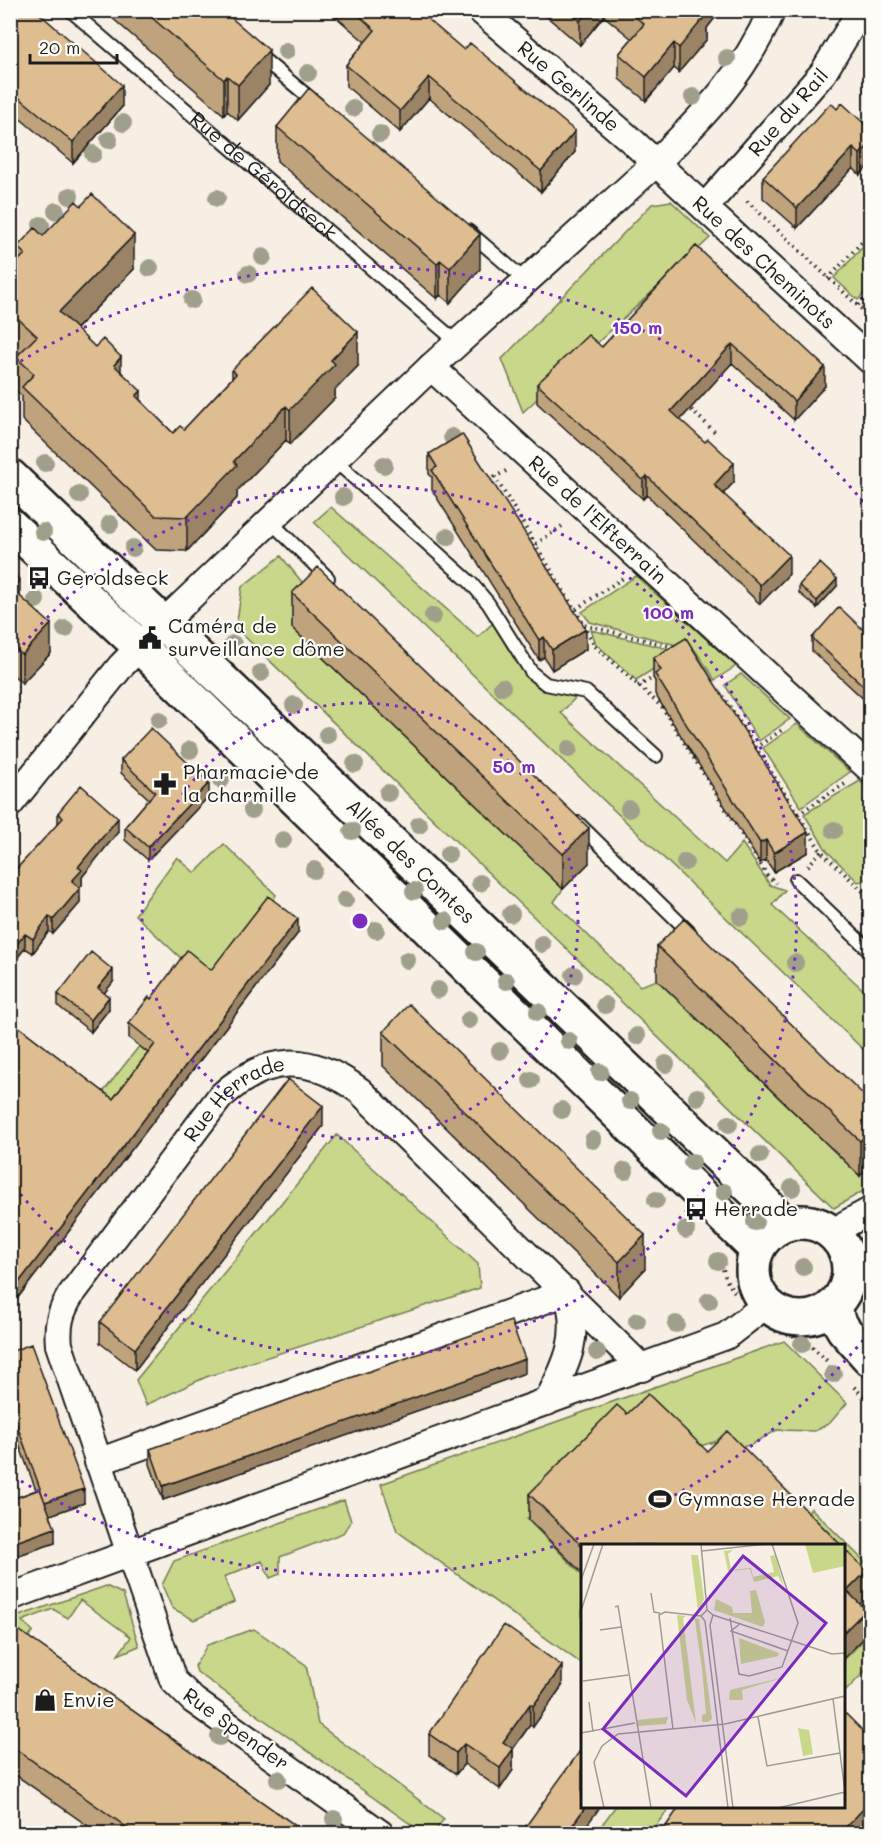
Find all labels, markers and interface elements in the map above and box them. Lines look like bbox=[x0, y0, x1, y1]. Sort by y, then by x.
scale bar bbox=[30, 27, 117, 65]
street label: Rue Gerlinde bbox=[513, 34, 626, 137]
text: 20 m bbox=[39, 35, 80, 59]
street label: Rue du Rail bbox=[742, 62, 833, 161]
street label: Rue de Géroldseck bbox=[185, 105, 343, 246]
street label: Rue des Cheminots bbox=[688, 189, 842, 334]
text: 150 m bbox=[612, 315, 662, 339]
street label: Rue de l'Elfterrain bbox=[524, 449, 673, 589]
place label: Geroldseck bbox=[57, 564, 168, 590]
bus stop icon: Geroldseck bbox=[26, 565, 52, 591]
text: 100 m bbox=[642, 600, 694, 624]
place label: Caméra de surveillance dôme bbox=[168, 612, 345, 661]
public building icon: Caméra de surveillance dôme bbox=[137, 625, 163, 651]
text: 50 m bbox=[493, 754, 535, 778]
place label: Pharmacie de la charmille bbox=[183, 758, 319, 807]
pharmacy icon: Pharmacie de la charmille bbox=[152, 771, 178, 797]
street label: Allée des Comtes bbox=[341, 793, 482, 929]
centre of rings bbox=[350, 911, 370, 931]
street label: Rue Herrade bbox=[177, 1050, 287, 1146]
place label: Herrade bbox=[714, 1195, 798, 1221]
bus stop icon: Herrade bbox=[683, 1196, 709, 1222]
place label: Gymnase Herrade bbox=[678, 1485, 855, 1511]
sports icon: Gymnase Herrade bbox=[647, 1486, 673, 1512]
inset map bbox=[581, 1544, 845, 1808]
street label: Rue Spender bbox=[179, 1681, 295, 1775]
place label: Envie bbox=[63, 1686, 115, 1712]
shop icon: Envie bbox=[32, 1687, 58, 1713]

